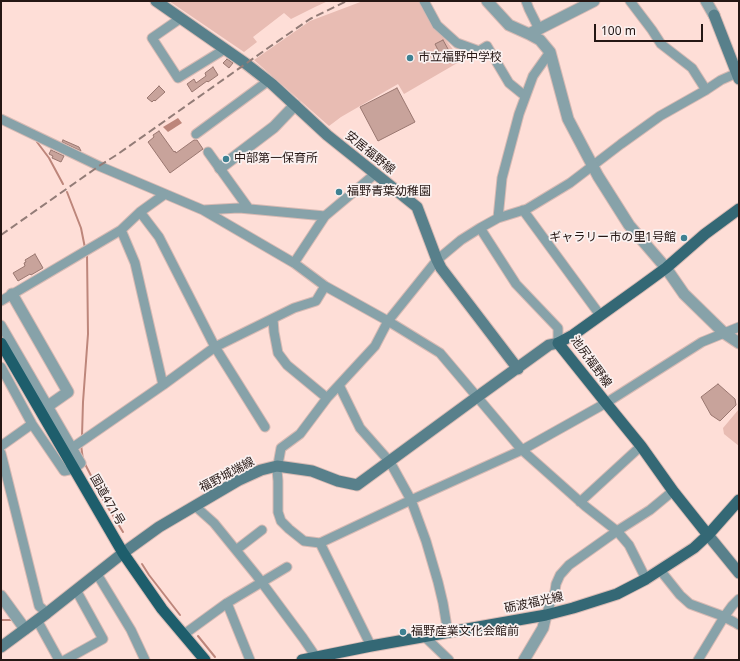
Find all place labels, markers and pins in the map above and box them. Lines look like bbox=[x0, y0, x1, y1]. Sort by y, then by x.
place label: 市立福野中学校 bbox=[418, 51, 502, 65]
marker: 市立福野中学校 bbox=[405, 53, 415, 63]
place label: 中部第一保育所 bbox=[234, 152, 318, 166]
marker: 中部第一保育所 bbox=[221, 154, 231, 164]
place label: 福野青葉幼稚園 bbox=[347, 185, 431, 199]
marker: 福野青葉幼稚園 bbox=[334, 187, 344, 197]
place label: ギャラリー市の里1号館 bbox=[549, 231, 676, 245]
marker: ギャラリー市の里1号館 bbox=[679, 233, 689, 243]
place label: 福野産業文化会館前 bbox=[411, 625, 519, 639]
marker: 福野産業文化会館前 bbox=[398, 627, 408, 637]

